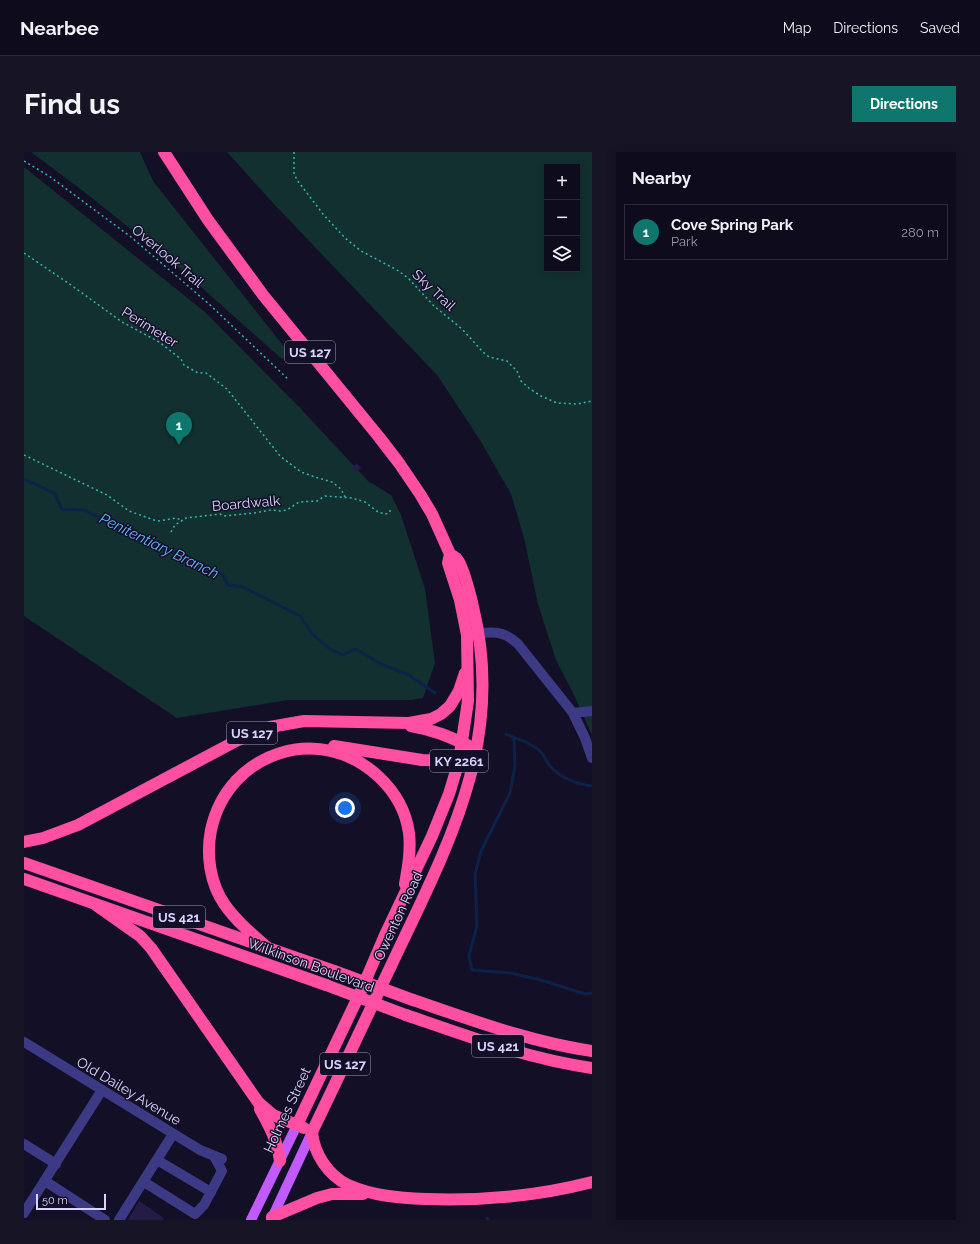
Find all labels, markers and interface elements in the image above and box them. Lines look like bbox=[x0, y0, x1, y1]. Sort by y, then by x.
text: Nearbee bbox=[20, 17, 99, 39]
text: Map bbox=[783, 20, 811, 36]
text: Directions bbox=[833, 20, 898, 36]
text: Saved bbox=[920, 20, 960, 36]
button: Directions bbox=[852, 86, 956, 122]
text: Find us bbox=[24, 88, 120, 121]
map controls bbox=[544, 164, 580, 272]
button: + bbox=[544, 164, 580, 200]
text: Nearby bbox=[632, 168, 691, 188]
button: − bbox=[544, 200, 580, 236]
text: Cove Spring Park bbox=[671, 216, 793, 234]
street label: Overlook Trail bbox=[129, 221, 207, 291]
text: 1 bbox=[643, 225, 649, 240]
text: 280 m bbox=[901, 225, 939, 240]
text: Park bbox=[671, 234, 698, 249]
button: layers bbox=[544, 236, 580, 272]
street label: Sky Trail bbox=[409, 266, 459, 314]
street label: Perimeter bbox=[119, 303, 181, 351]
road number: US 127 bbox=[285, 341, 335, 363]
pin: 1 bbox=[166, 412, 192, 445]
street label: Boardwalk bbox=[211, 492, 282, 514]
water label: Penitentiary Branch bbox=[96, 509, 222, 583]
road number: US 127 bbox=[227, 722, 277, 744]
road number: KY 2261 bbox=[430, 750, 488, 772]
your location bbox=[335, 798, 355, 818]
street label: Owenton Road bbox=[370, 869, 426, 963]
road number: US 421 bbox=[153, 906, 205, 928]
street label: Wilkinson Boulevard bbox=[246, 935, 376, 995]
road number: US 421 bbox=[472, 1035, 524, 1057]
road number: US 127 bbox=[320, 1053, 370, 1075]
street label: Old Dailey Avenue bbox=[74, 1054, 184, 1128]
street label: Holmes Street bbox=[260, 1064, 314, 1155]
scale bar bbox=[36, 1192, 106, 1211]
text: 50 m bbox=[42, 1194, 68, 1207]

